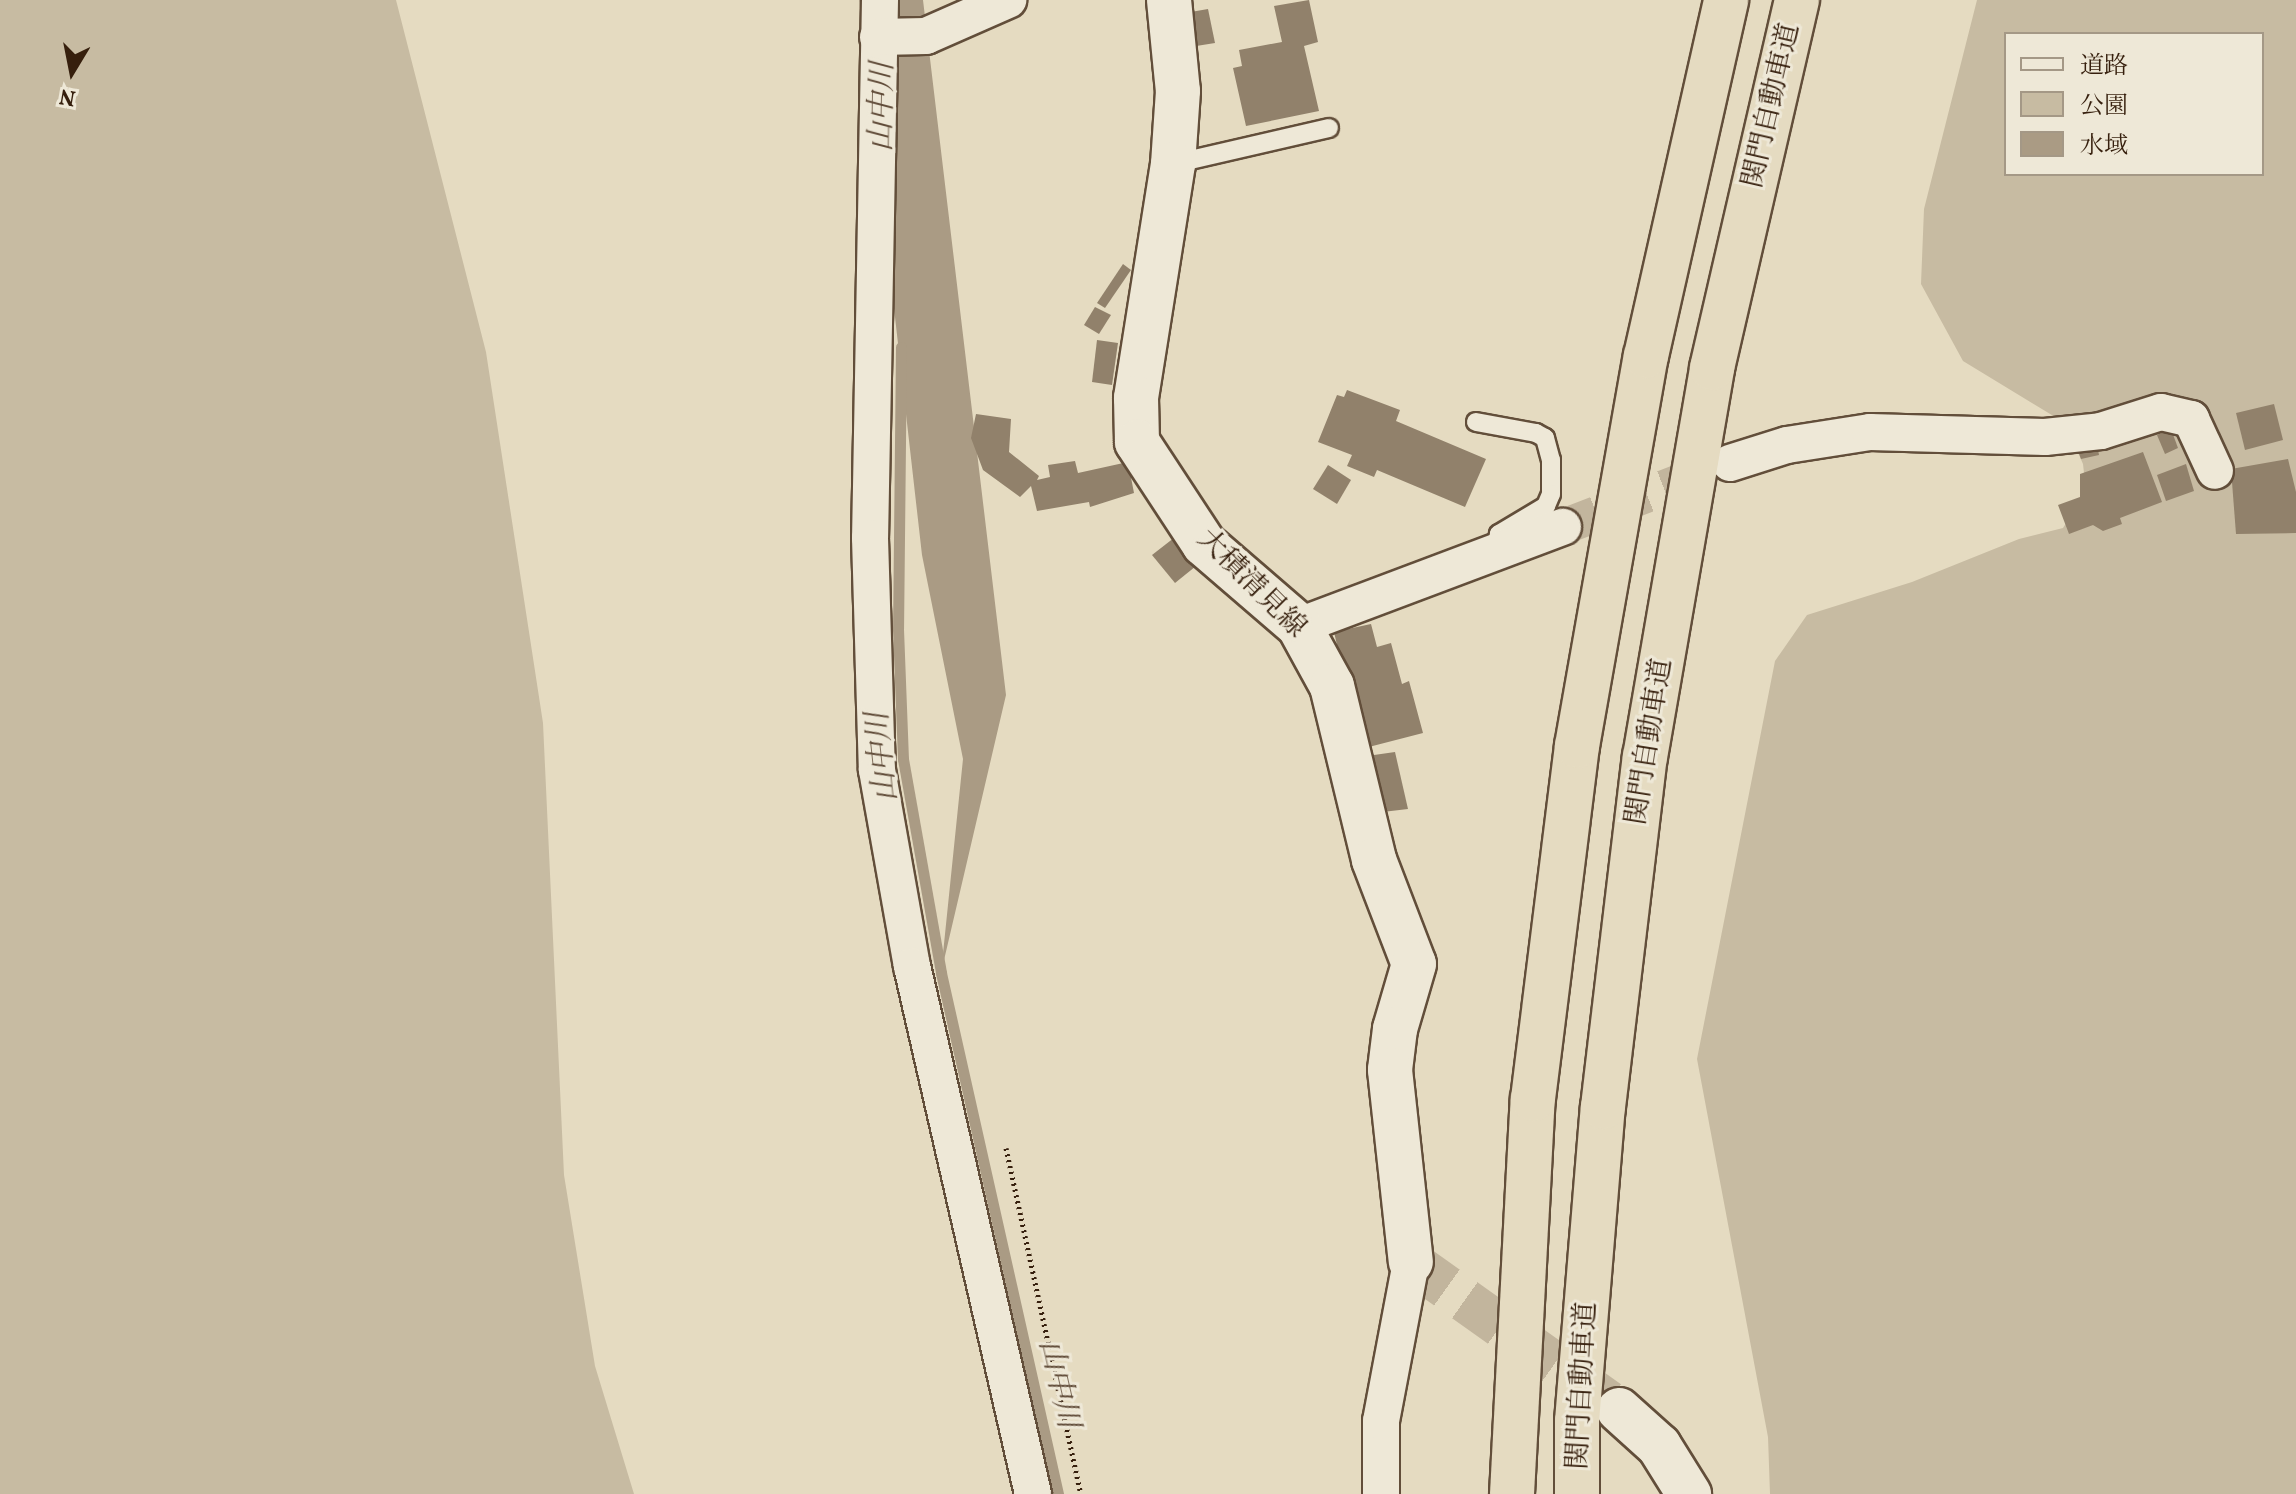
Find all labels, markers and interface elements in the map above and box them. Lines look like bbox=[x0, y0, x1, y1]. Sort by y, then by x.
street label: 関門自動車道 bbox=[1737, 20, 1807, 192]
north arrow bbox=[32, 32, 112, 112]
legend bbox=[2004, 32, 2264, 176]
text: 道路 bbox=[2080, 50, 2128, 84]
water label: 山中川 bbox=[864, 62, 902, 152]
text: N bbox=[57, 79, 78, 113]
text: 公園 bbox=[2080, 90, 2128, 124]
text: 水域 bbox=[2080, 130, 2128, 164]
street label: 大積清見線 bbox=[1190, 523, 1312, 645]
street label: 関門自動車道 bbox=[1620, 656, 1680, 828]
water label: 山中川 bbox=[860, 710, 906, 804]
street label: 関門自動車道 bbox=[1562, 1301, 1604, 1471]
water label: 山中川 bbox=[1030, 1336, 1086, 1432]

